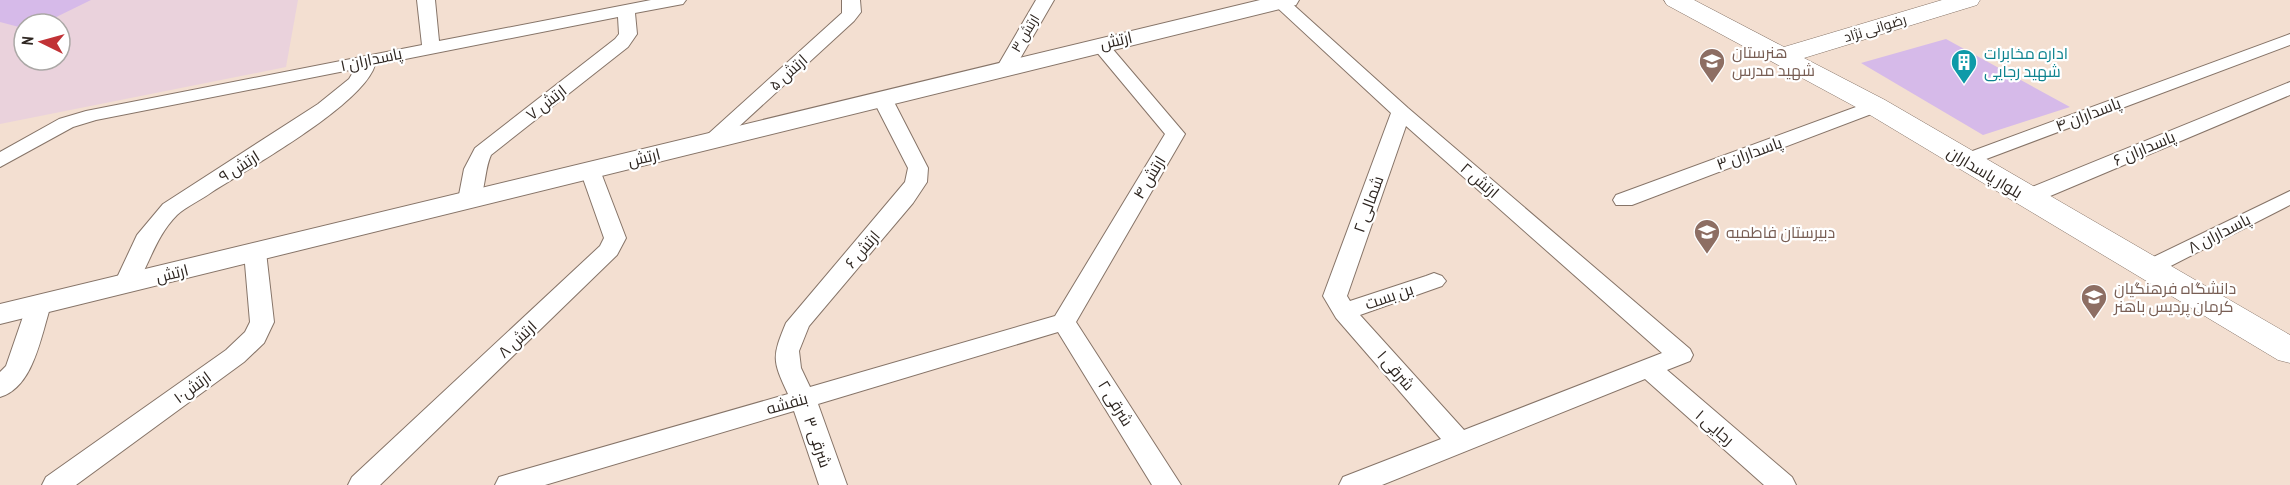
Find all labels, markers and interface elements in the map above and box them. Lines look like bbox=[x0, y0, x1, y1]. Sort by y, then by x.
street label: رضوانی نژاد bbox=[1841, 10, 1909, 46]
street label: ارتش ۳ bbox=[1007, 11, 1043, 55]
north arrow bbox=[12, 12, 72, 72]
street label: ارتش bbox=[1098, 27, 1134, 54]
text: N bbox=[17, 36, 37, 46]
place label: هنرستان شهید مدرس bbox=[1732, 42, 1815, 81]
street label: پاسداران ۱ bbox=[338, 43, 405, 77]
place label: اداره مخابرات شهید رجایی bbox=[1984, 43, 2068, 82]
school or university icon: هنرستان شهید مدرس bbox=[1697, 46, 1727, 84]
building icon: اداره مخابرات شهید رجایی bbox=[1949, 47, 1979, 85]
street label: ارتش ۵ bbox=[765, 50, 812, 95]
street label: ارتش ۷ bbox=[522, 80, 571, 125]
street label: پاسداران ۴ bbox=[2053, 92, 2125, 137]
street label: پاسداران ۶ bbox=[2110, 126, 2179, 172]
street label: پاسداران ۳ bbox=[1713, 132, 1786, 176]
street label: بلوار پاسداران bbox=[1943, 142, 2026, 204]
street label: ارتش bbox=[626, 143, 663, 172]
street label: ارتش ۹ bbox=[215, 146, 264, 187]
street label: ارتش ۴ bbox=[1128, 152, 1170, 203]
street label: ارتش ۲ bbox=[1456, 158, 1503, 203]
street label: شمالی ۲ bbox=[1348, 173, 1388, 236]
street label: پاسداران ۸ bbox=[2184, 208, 2255, 259]
school or university icon: دبیرستان فاطمیه bbox=[1692, 217, 1722, 255]
place label: دبیرستان فاطمیه bbox=[1726, 222, 1835, 243]
street label: ارتش ۶ bbox=[840, 226, 885, 273]
street label: ارتش bbox=[154, 259, 191, 288]
street label: بن بست bbox=[1362, 278, 1416, 315]
place label: دانشگاه فرهنگیان کرمان پردیس باهنر bbox=[2113, 278, 2236, 318]
school or university icon: دانشگاه فرهنگیان کرمان پردیس باهنر bbox=[2079, 282, 2109, 320]
street label: ارتش ۸ bbox=[493, 316, 541, 363]
street label: شرقی ۱ bbox=[1372, 346, 1419, 395]
street label: ارتش۱۰ bbox=[169, 367, 215, 408]
street label: شرقی ۲ bbox=[1093, 376, 1138, 430]
street label: بنفشه bbox=[764, 388, 810, 418]
street label: رجایی ۱ bbox=[1691, 405, 1738, 450]
street label: شرقی ۳ bbox=[799, 414, 836, 470]

